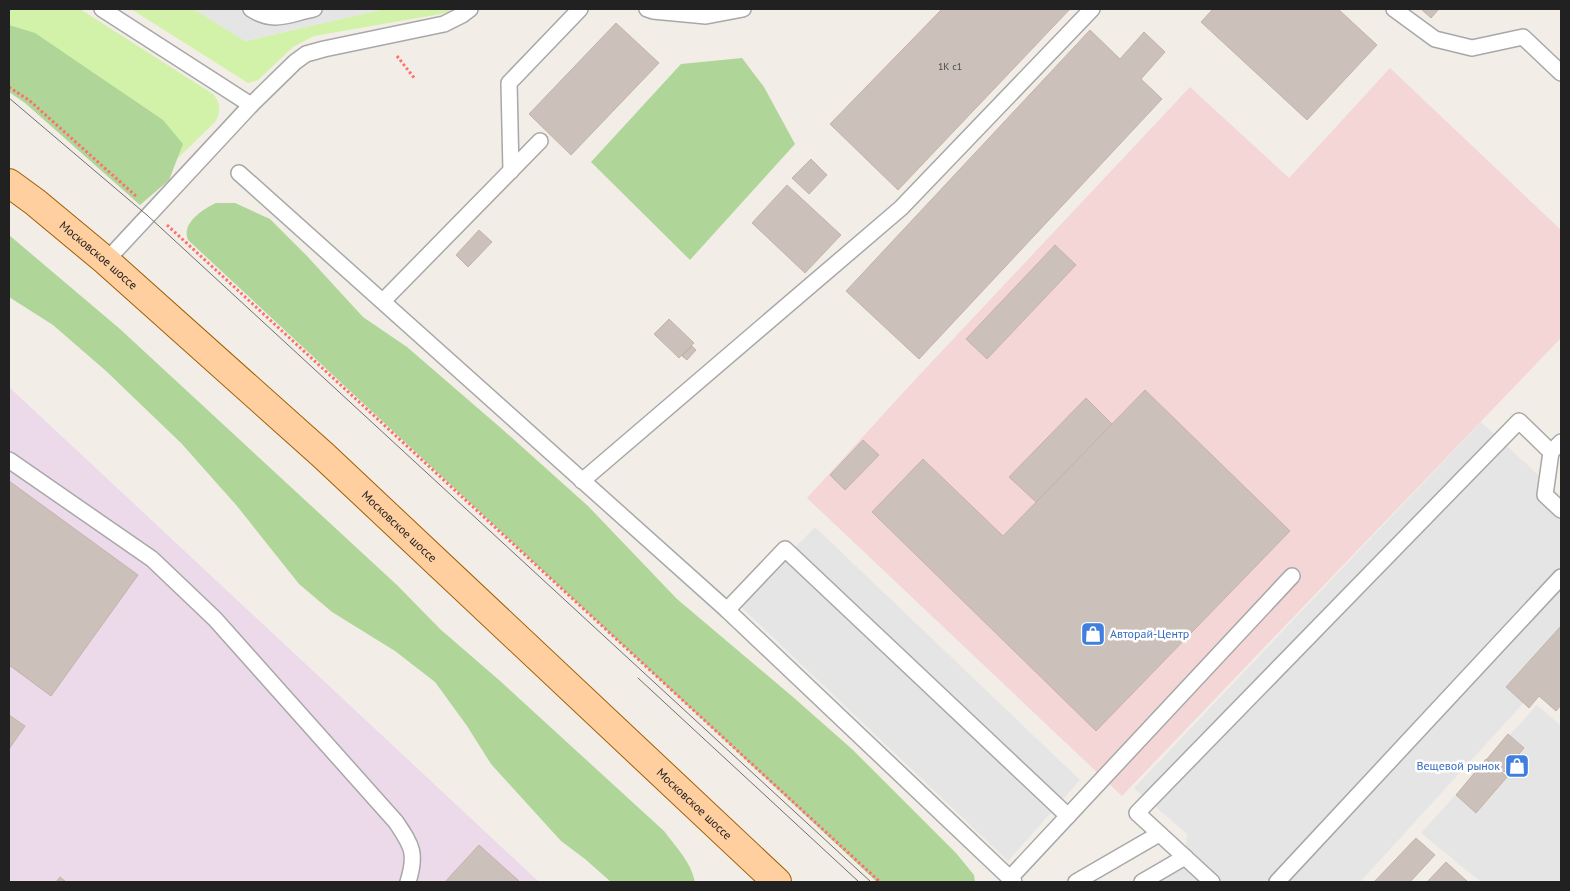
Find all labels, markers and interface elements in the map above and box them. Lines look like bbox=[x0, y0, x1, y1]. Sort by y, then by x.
house number: 1К с1 bbox=[938, 60, 962, 73]
street label: Московское шоссе bbox=[57, 217, 141, 292]
street label: Московское шоссе bbox=[359, 487, 440, 565]
shop icon: Авторай-Центр bbox=[1080, 621, 1106, 647]
place label: Авторай-Центр bbox=[1110, 626, 1189, 641]
shop icon: Вещевой рынок bbox=[1504, 753, 1530, 779]
place label: Вещевой рынок bbox=[1417, 758, 1500, 773]
street label: Московское шоссе bbox=[654, 765, 735, 843]

